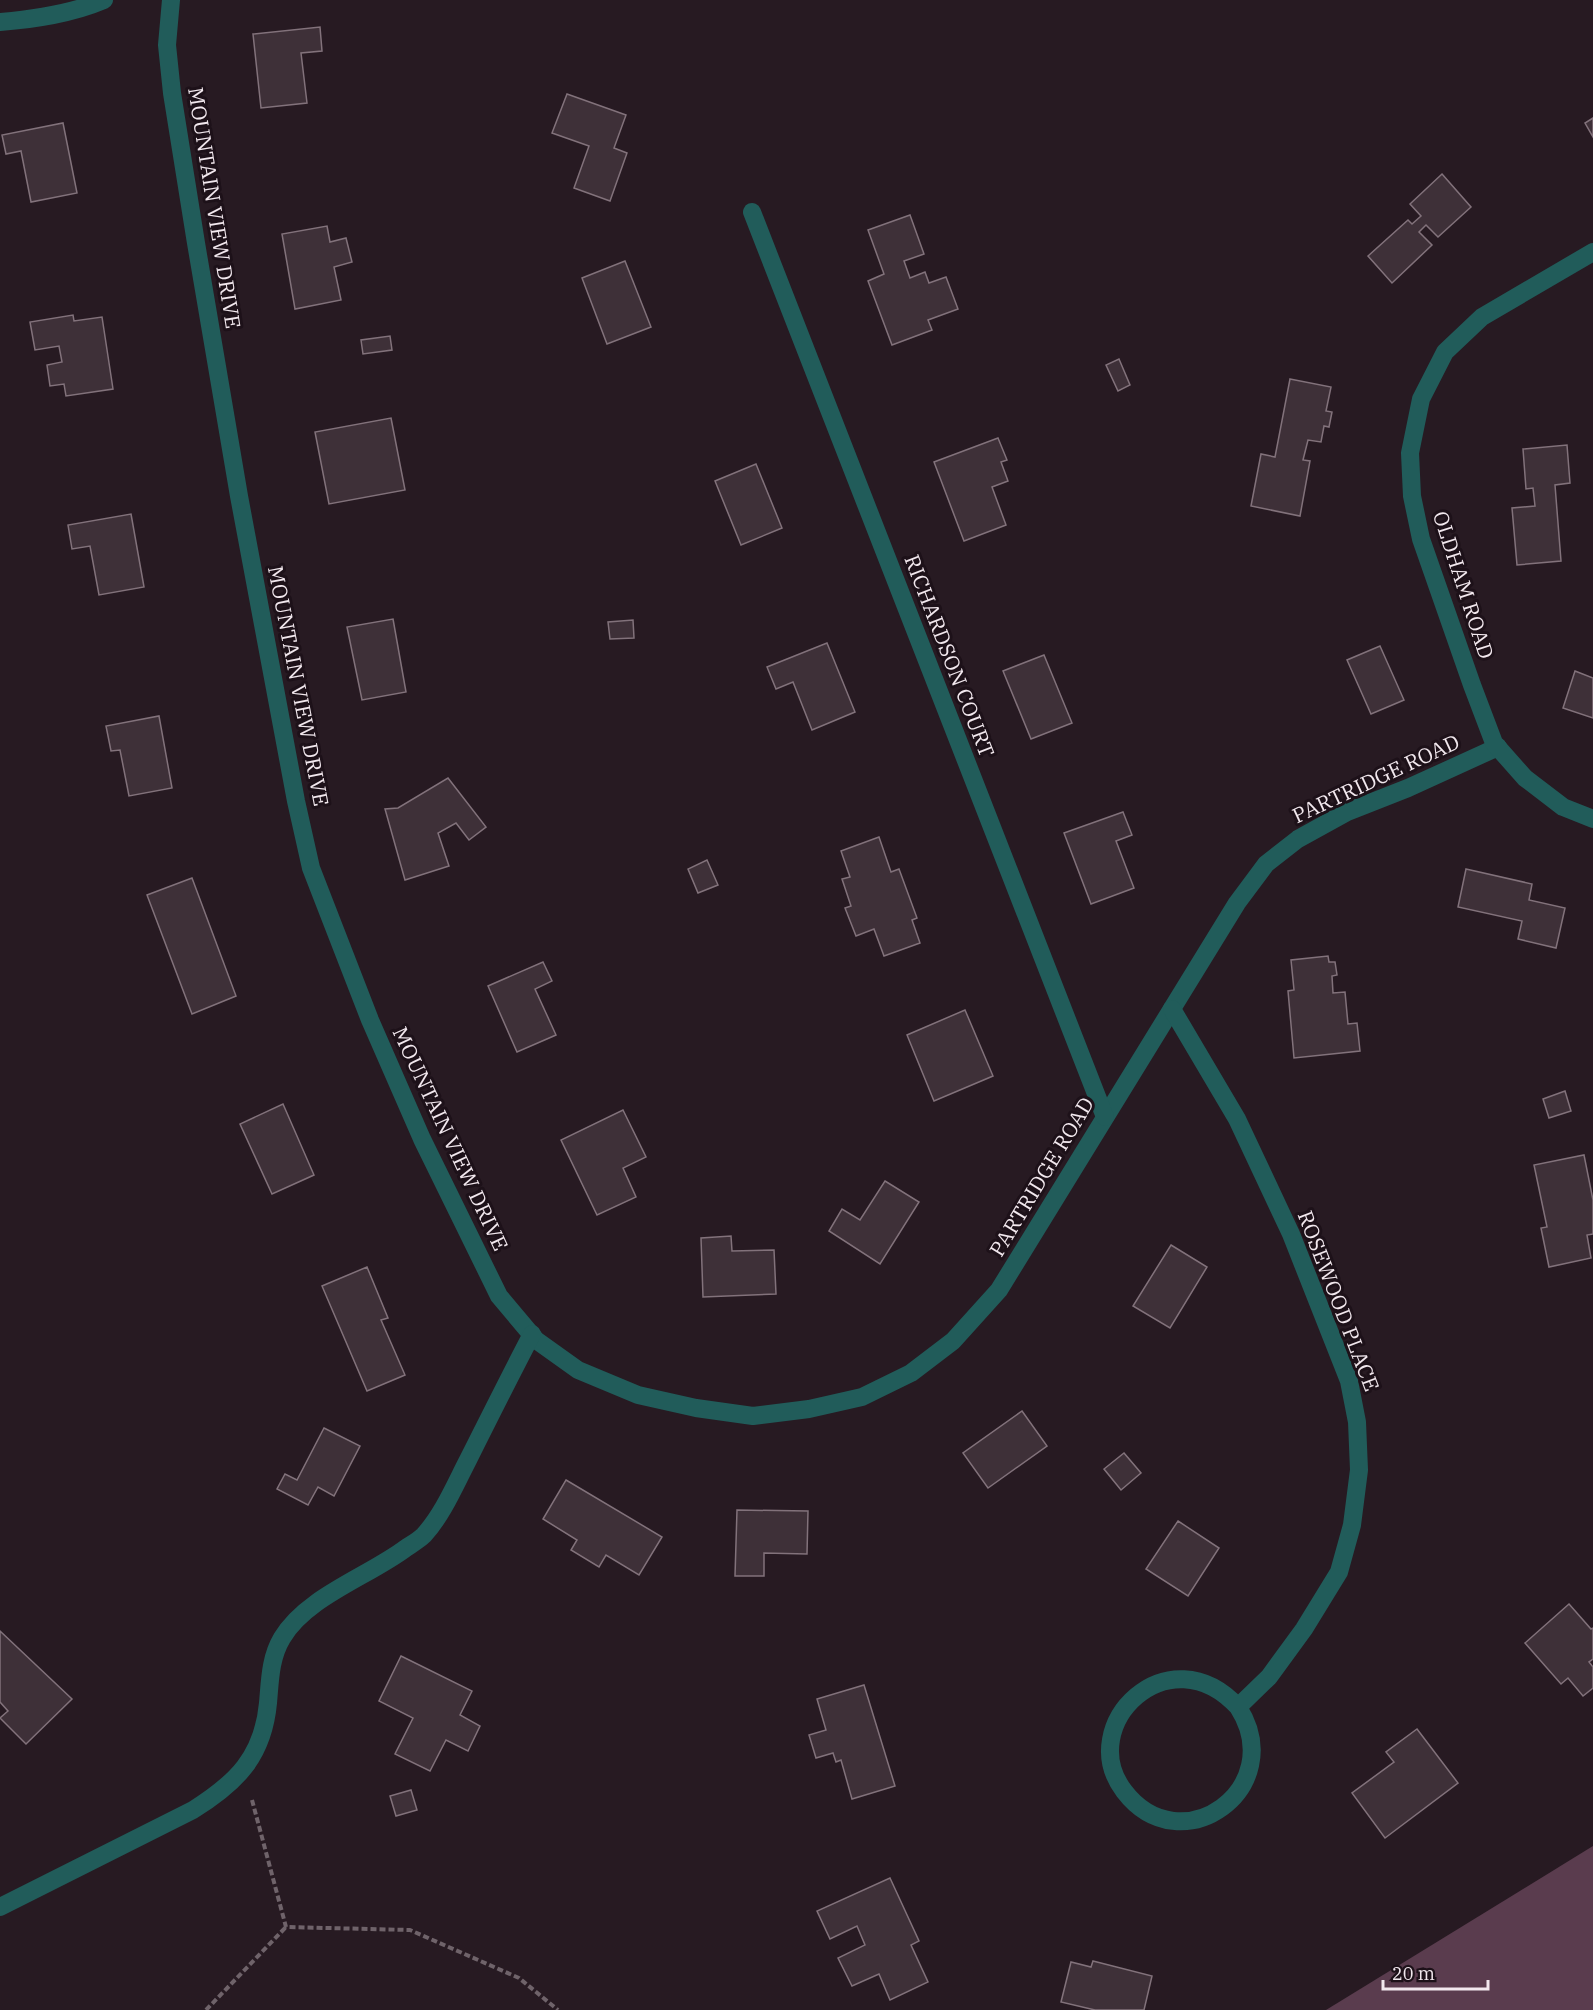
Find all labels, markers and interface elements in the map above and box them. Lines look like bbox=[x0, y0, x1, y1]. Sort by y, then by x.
street label: MOUNTAIN VIEW DRIVE bbox=[182, 85, 248, 331]
street label: OLDHAM ROAD bbox=[1427, 507, 1501, 662]
street label: RICHARDSON COURT bbox=[898, 550, 1001, 761]
street label: MOUNTAIN VIEW DRIVE bbox=[262, 563, 336, 808]
street label: PARTRIDGE ROAD bbox=[1287, 727, 1464, 829]
street label: MOUNTAIN VIEW DRIVE bbox=[387, 1022, 515, 1255]
street label: PARTRIDGE ROAD bbox=[982, 1092, 1100, 1261]
street label: ROSEWOOD PLACE bbox=[1292, 1206, 1386, 1395]
scale bar bbox=[1383, 1953, 1488, 1991]
text: 20 m bbox=[1392, 1962, 1435, 1985]

